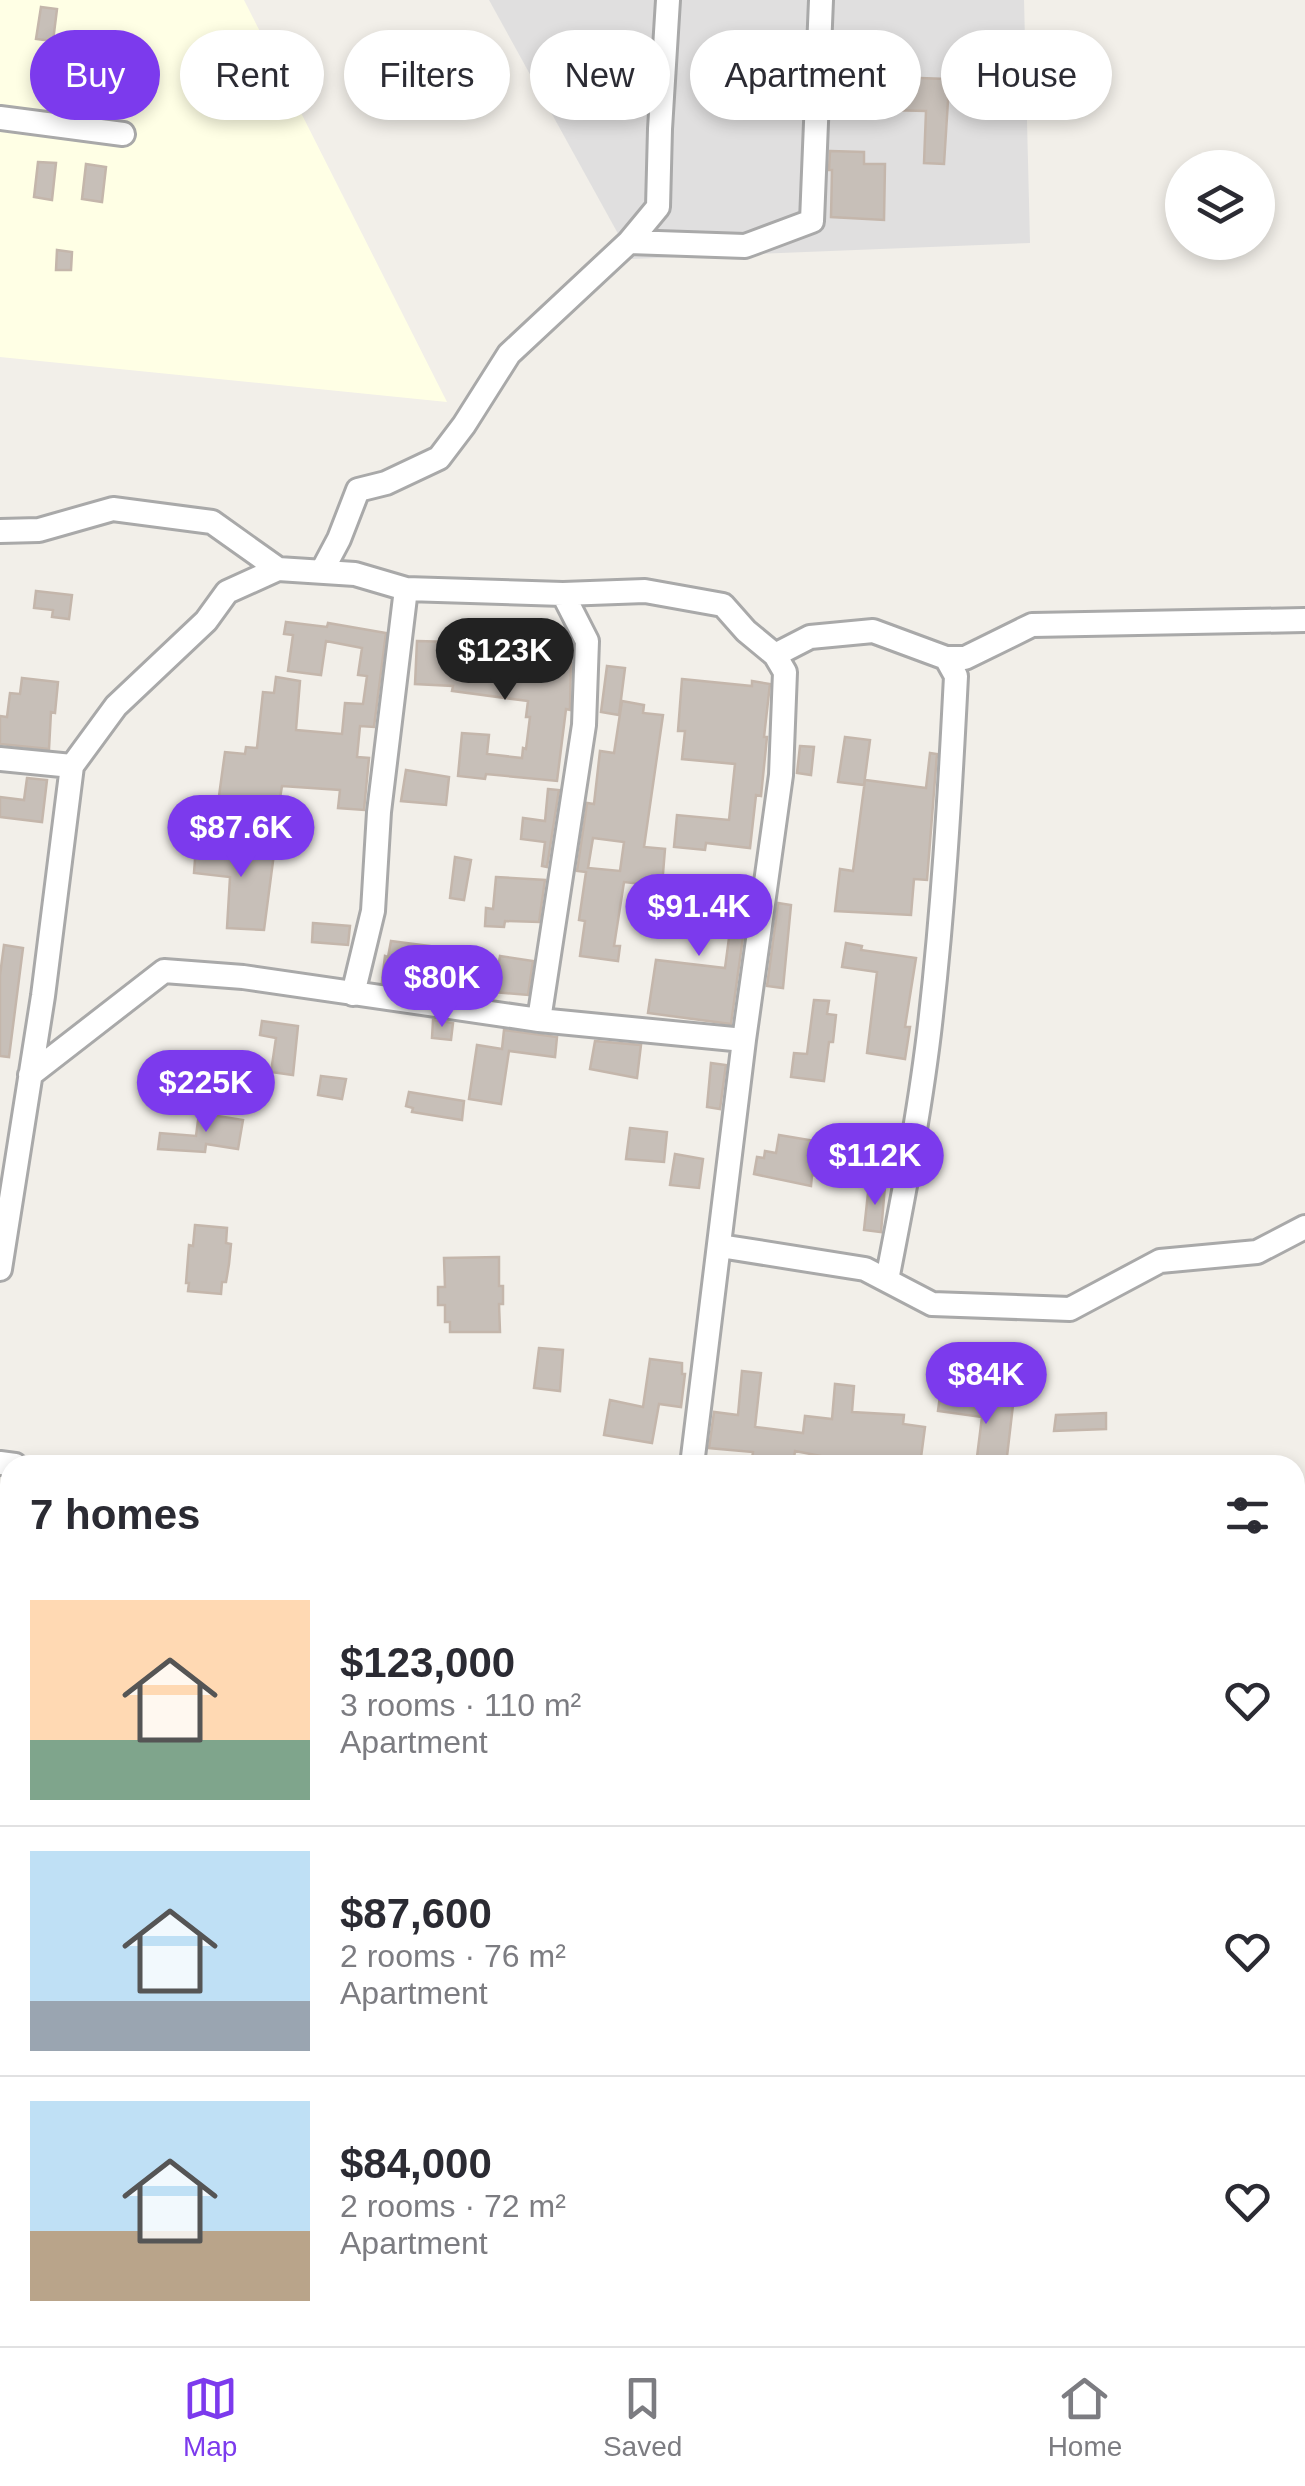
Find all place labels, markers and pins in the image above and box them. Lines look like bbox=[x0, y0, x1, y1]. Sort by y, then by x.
pin: $123K bbox=[435, 618, 575, 703]
pin: $87.6K bbox=[160, 795, 322, 880]
pin: $91.4K bbox=[618, 874, 780, 959]
pin: $80K bbox=[383, 945, 501, 1030]
pin: $225K bbox=[136, 1050, 276, 1135]
pin: $112K bbox=[805, 1123, 945, 1208]
pin: $84K bbox=[927, 1342, 1045, 1427]

